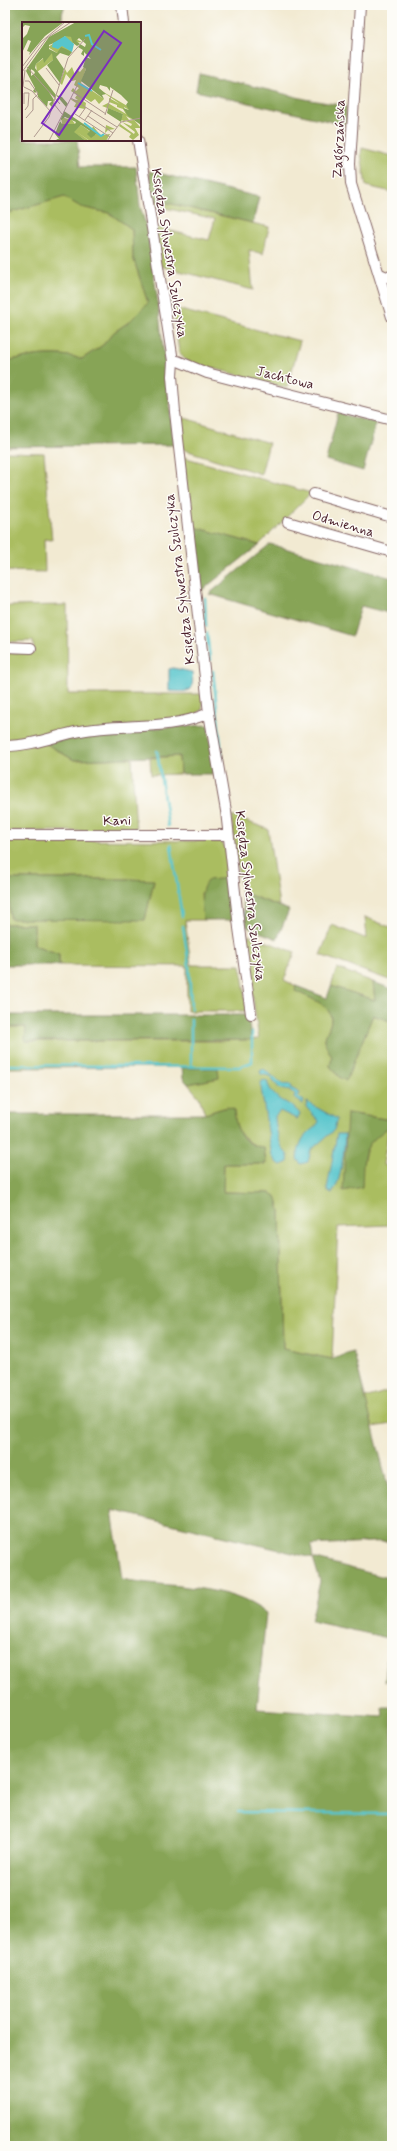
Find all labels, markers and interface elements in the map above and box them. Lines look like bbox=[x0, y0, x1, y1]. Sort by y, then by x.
inset map bbox=[22, 22, 141, 141]
street label: Zagórzańska bbox=[329, 99, 351, 179]
street label: Księdza Sylwestra Szulczyka bbox=[147, 167, 191, 339]
street label: Jachtowa bbox=[254, 362, 316, 394]
street label: Księdza Sylwestra Szulczyka bbox=[161, 493, 199, 665]
street label: Odmienna bbox=[310, 507, 376, 541]
street label: Księdza Sylwestra Szulczyka bbox=[231, 810, 269, 982]
street label: Kani bbox=[103, 812, 131, 830]

